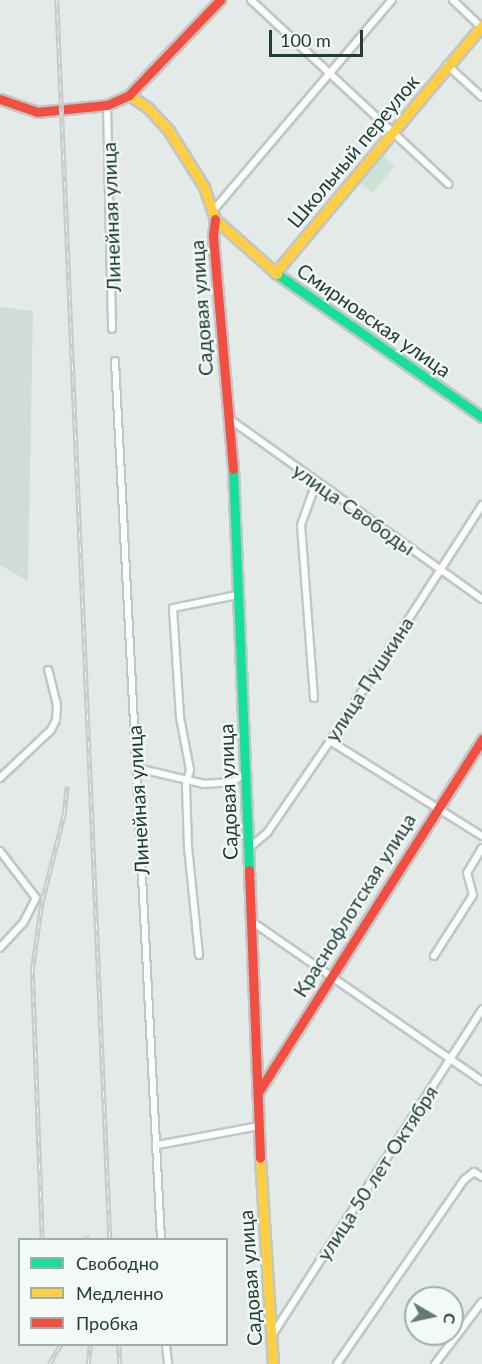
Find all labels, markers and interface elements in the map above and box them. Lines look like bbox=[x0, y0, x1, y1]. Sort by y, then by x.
scale bar bbox=[272, 18, 366, 56]
text: 100 m bbox=[280, 29, 331, 51]
street label: Школьный переулок bbox=[282, 70, 424, 232]
street label: Линейная улица bbox=[96, 142, 126, 292]
street label: Садовая улица bbox=[184, 239, 218, 377]
street label: Смирновская улица bbox=[293, 258, 455, 382]
street label: улица Свободы bbox=[288, 458, 420, 560]
street label: улица Пушкина bbox=[320, 612, 418, 746]
street label: Садовая улица bbox=[214, 723, 242, 861]
street label: Линейная улица bbox=[122, 724, 154, 876]
street label: Краснофлотская улица bbox=[288, 809, 420, 1001]
street label: улица 50 лет Октября bbox=[311, 1081, 443, 1265]
street label: Садовая улица bbox=[233, 1209, 267, 1347]
legend bbox=[18, 1238, 228, 1346]
text: Свободно bbox=[76, 1252, 159, 1274]
text: Медленно bbox=[76, 1282, 164, 1304]
north arrow bbox=[404, 1286, 464, 1346]
text: Пробка bbox=[76, 1312, 138, 1334]
text: С bbox=[440, 1312, 461, 1325]

